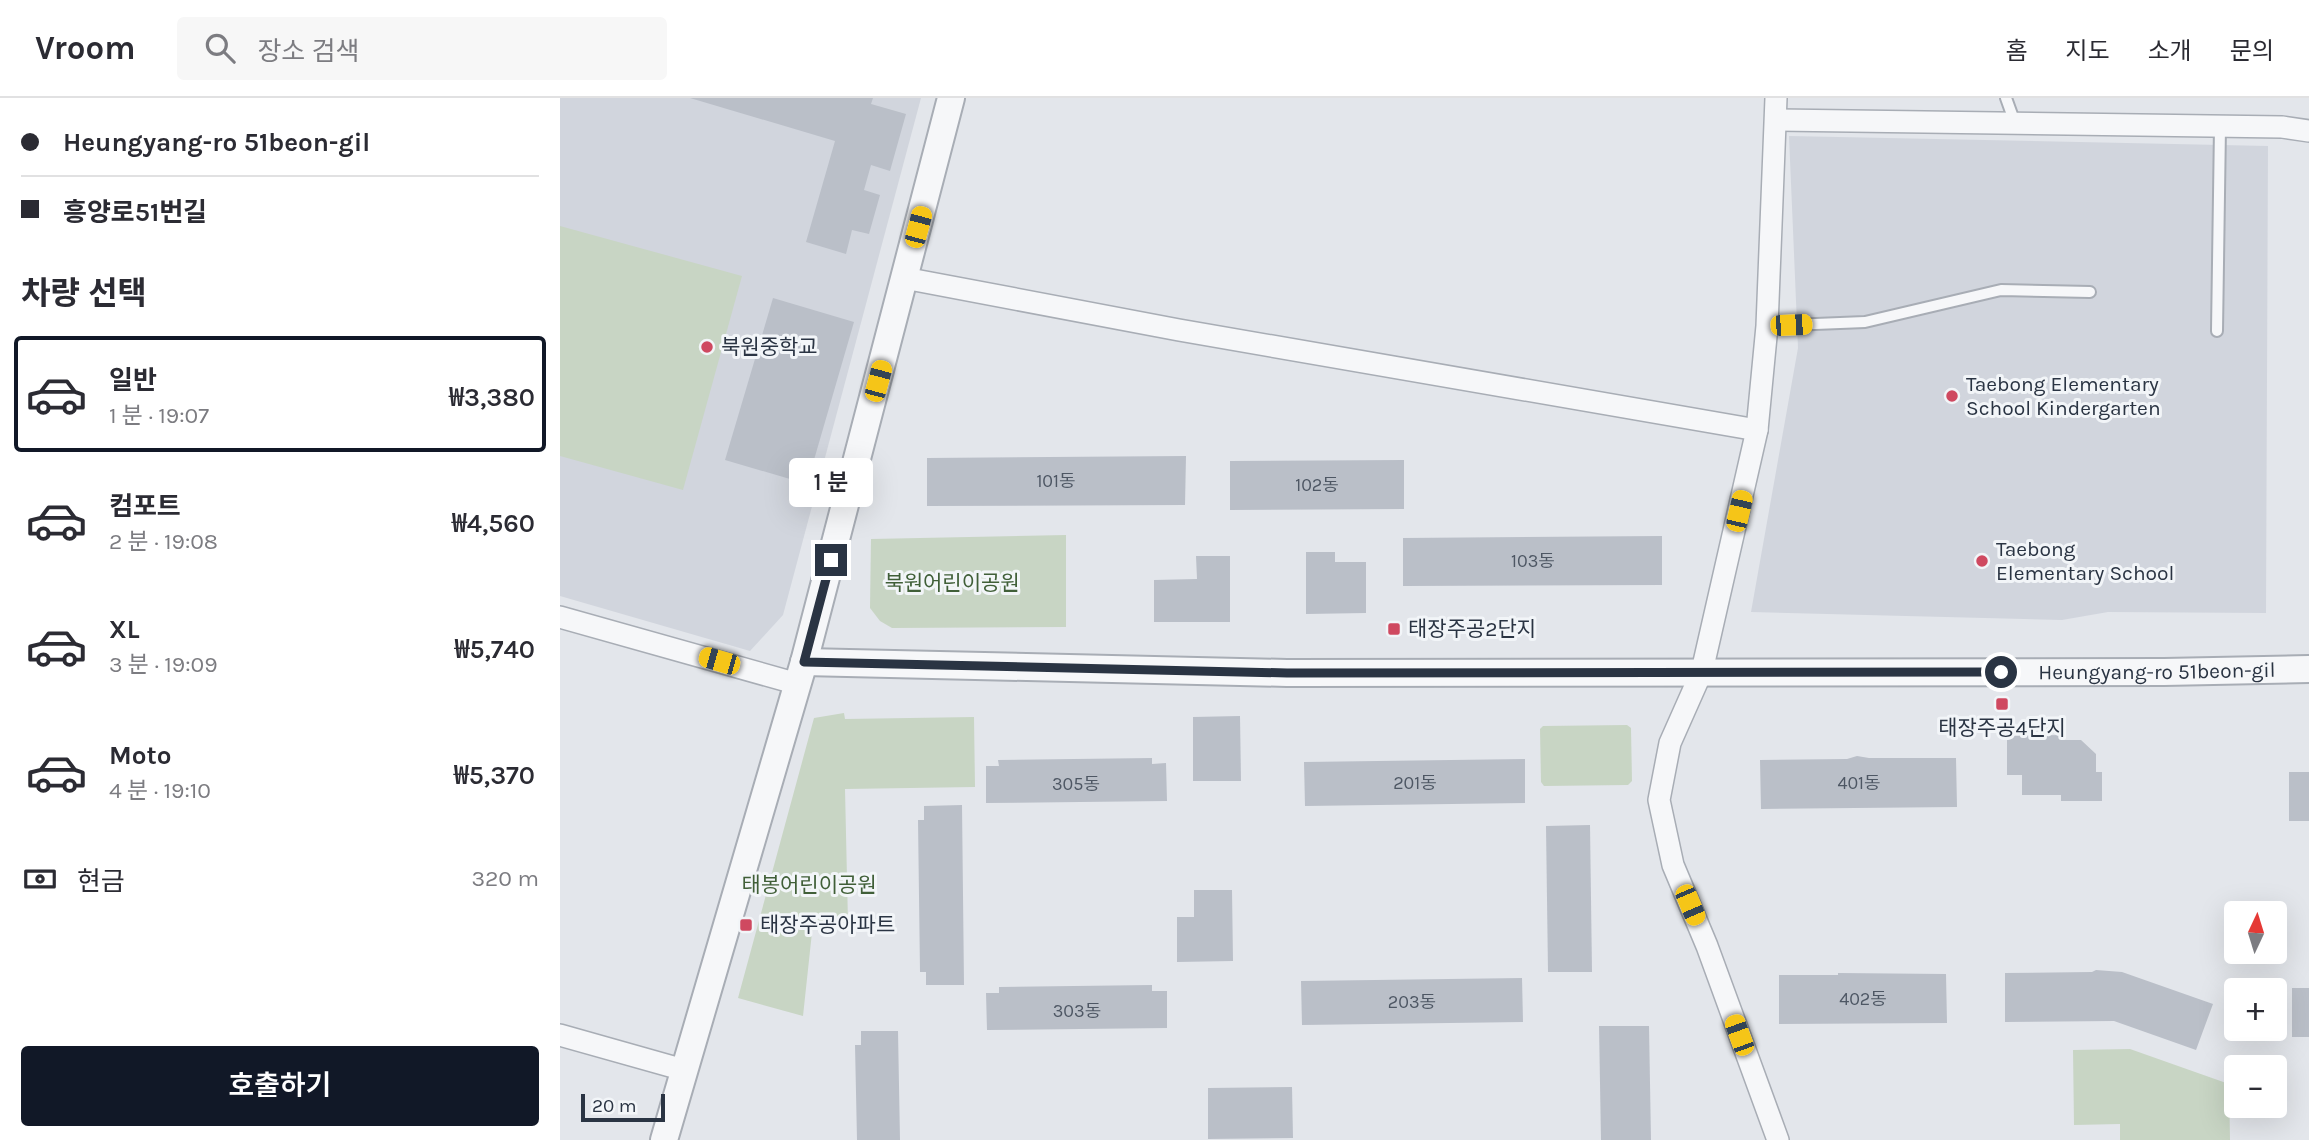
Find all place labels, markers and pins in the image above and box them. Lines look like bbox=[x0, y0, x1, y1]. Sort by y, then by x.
place label: 북원중학교 bbox=[721, 335, 818, 359]
marker: 북원중학교 bbox=[699, 339, 715, 355]
place label: Taebong Elementary School Kindergarten bbox=[1966, 372, 2161, 420]
marker: Taebong Elementary School Kindergarten bbox=[1944, 388, 1960, 404]
place label: Taebong Elementary School bbox=[1996, 537, 2174, 585]
marker: Taebong Elementary School bbox=[1974, 553, 1990, 569]
place label: 태장주공2단지 bbox=[1408, 617, 1536, 641]
marker: 태장주공2단지 bbox=[1386, 621, 1402, 637]
marker: 태장주공4단지 bbox=[1994, 696, 2010, 712]
place label: 태장주공4단지 bbox=[1938, 716, 2066, 740]
place label: 태장주공아파트 bbox=[760, 913, 895, 937]
marker: 태장주공아파트 bbox=[738, 917, 754, 933]

